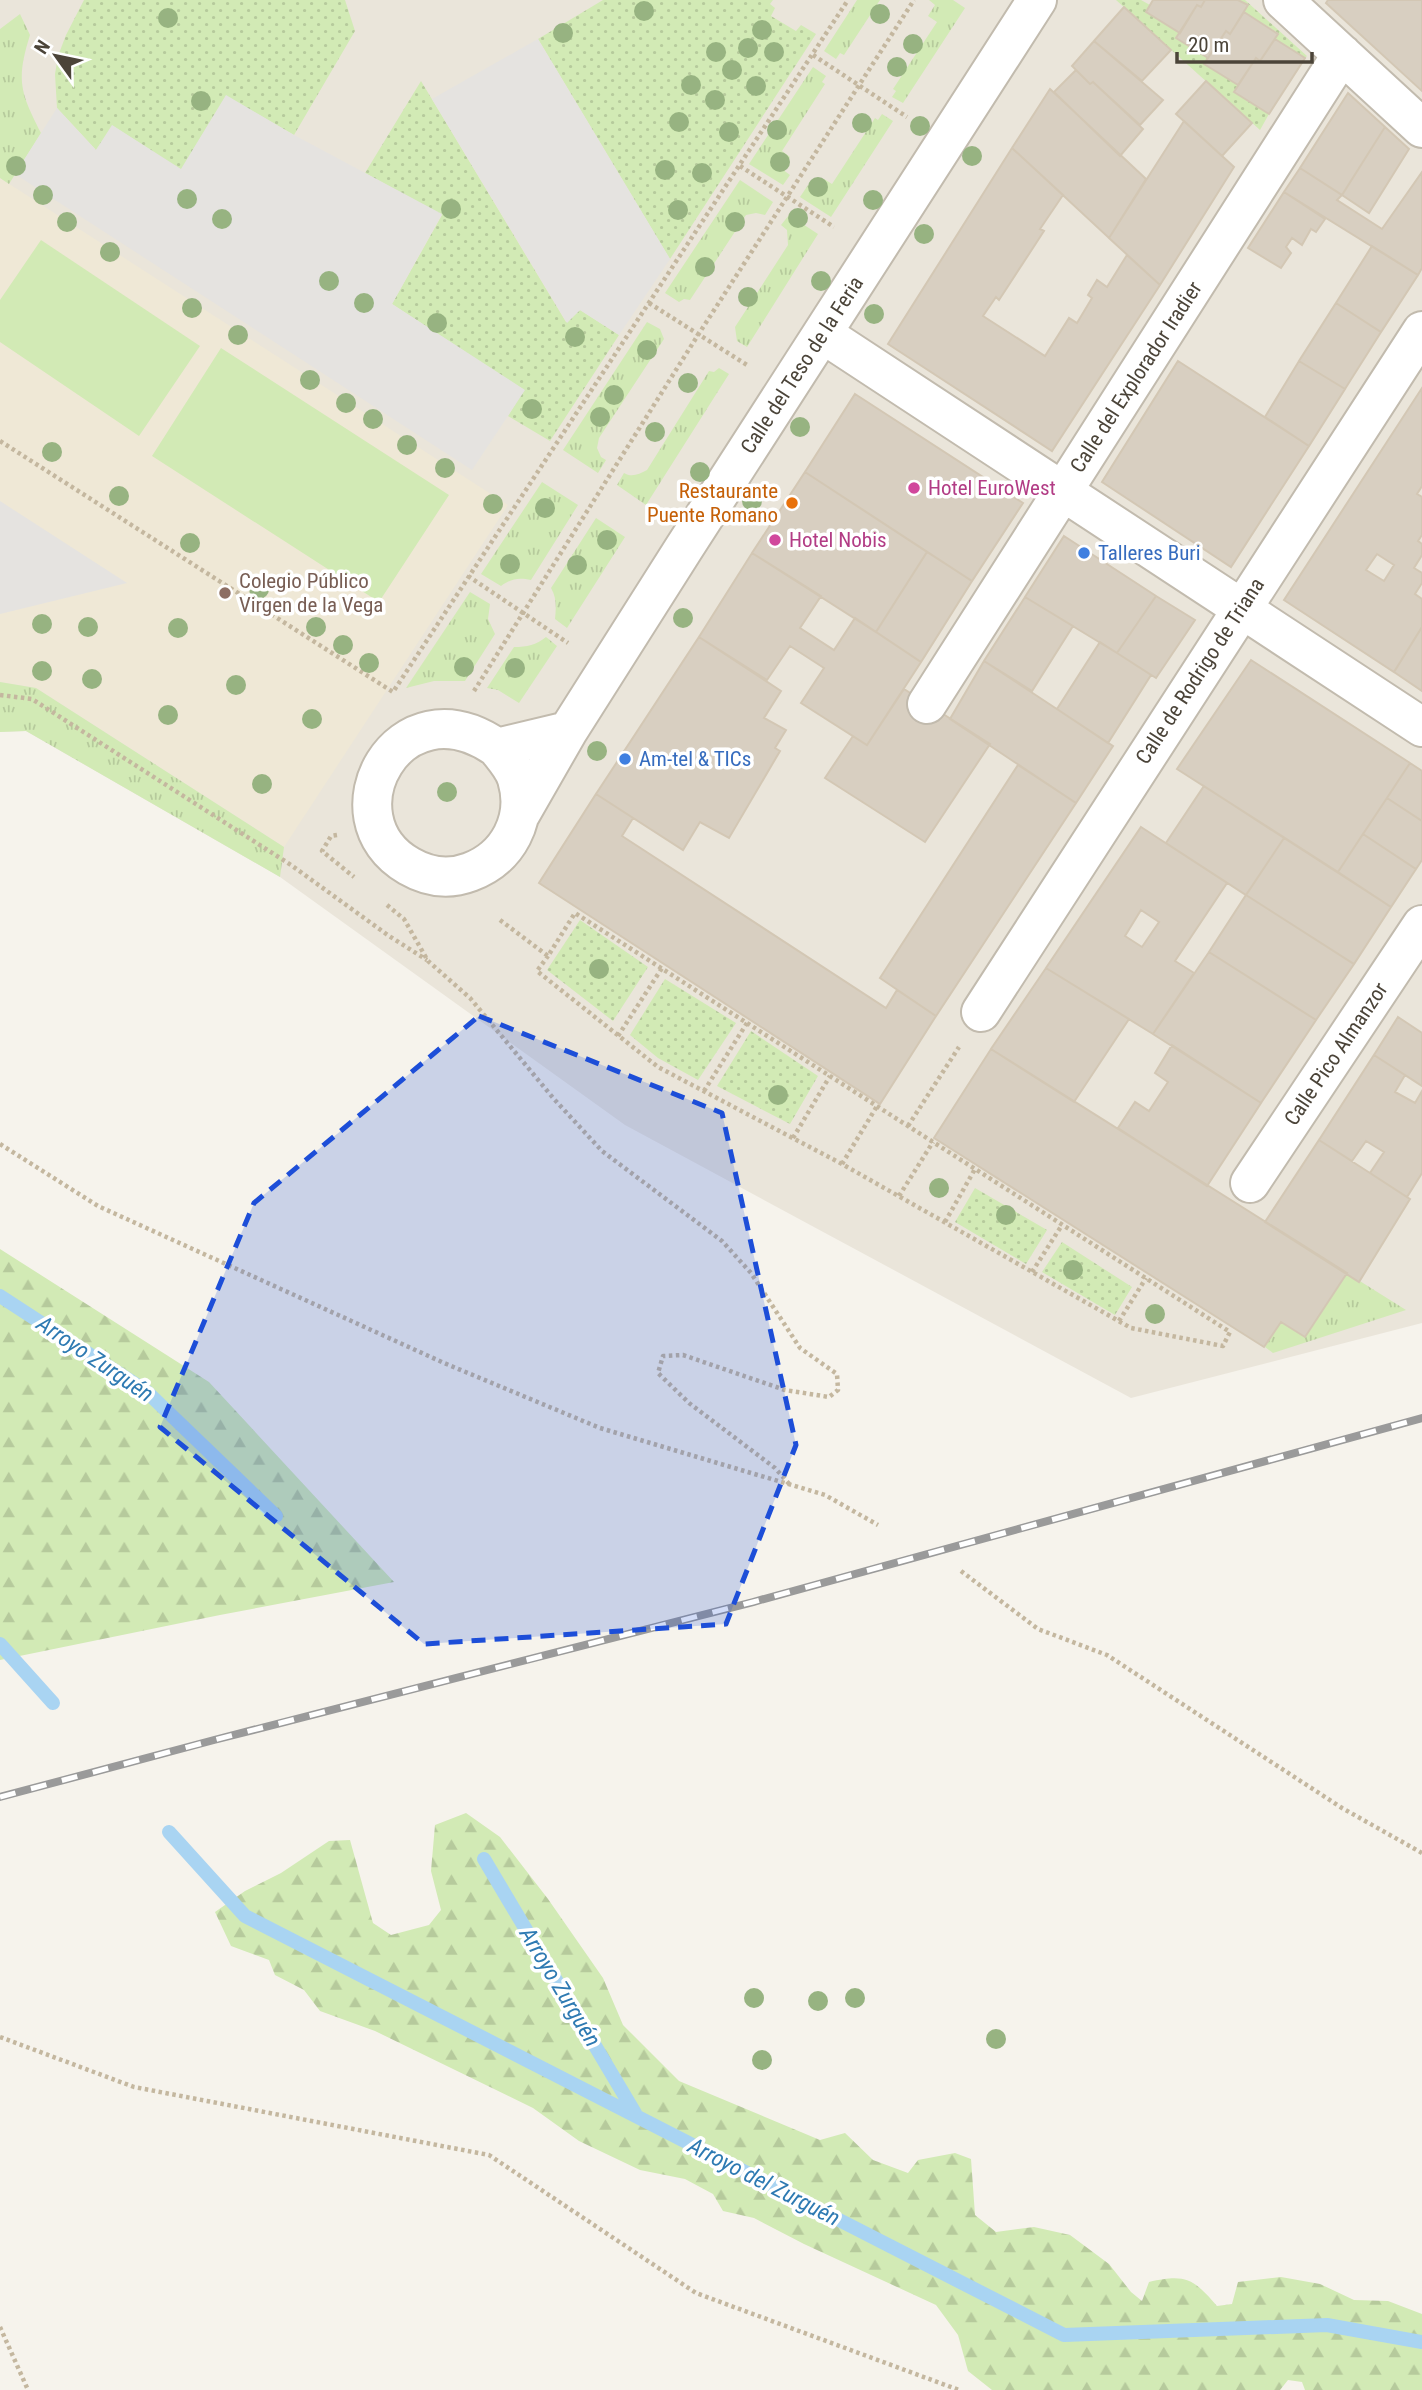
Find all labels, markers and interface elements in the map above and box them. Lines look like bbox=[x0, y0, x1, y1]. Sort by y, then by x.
north arrow bbox=[21, 21, 91, 91]
scale bar bbox=[1177, 21, 1312, 65]
text: 20 m bbox=[1188, 33, 1229, 57]
text: N bbox=[29, 36, 55, 58]
street label: Calle del Teso de la Feria bbox=[736, 272, 868, 458]
street label: Calle del Explorador Iradier bbox=[1065, 277, 1207, 477]
place label: Hotel EuroWest bbox=[928, 476, 1056, 500]
place label: Restaurante Puente Romano bbox=[647, 479, 778, 527]
marker: Hotel EuroWest bbox=[906, 480, 922, 496]
marker: Restaurante Puente Romano bbox=[784, 495, 800, 511]
place label: Hotel Nobis bbox=[789, 528, 887, 552]
marker: Hotel Nobis bbox=[767, 532, 783, 548]
place label: Talleres Buri bbox=[1098, 541, 1201, 565]
marker: Talleres Buri bbox=[1076, 545, 1092, 561]
place label: Colegio Público Virgen de la Vega bbox=[239, 569, 383, 617]
street label: Calle de Rodrigo de Triana bbox=[1131, 574, 1269, 768]
marker: Colegio Público Virgen de la Vega bbox=[217, 585, 233, 601]
place label: Am-tel & TICs bbox=[639, 747, 751, 771]
marker: Am-tel & TICs bbox=[617, 751, 633, 767]
street label: Calle Pico Almanzor bbox=[1279, 978, 1393, 1130]
water label: Arroyo Zurguén bbox=[31, 1310, 158, 1408]
water label: Arroyo Zurguén bbox=[513, 1921, 606, 2052]
water label: Arroyo del Zurguén bbox=[683, 2132, 844, 2232]

